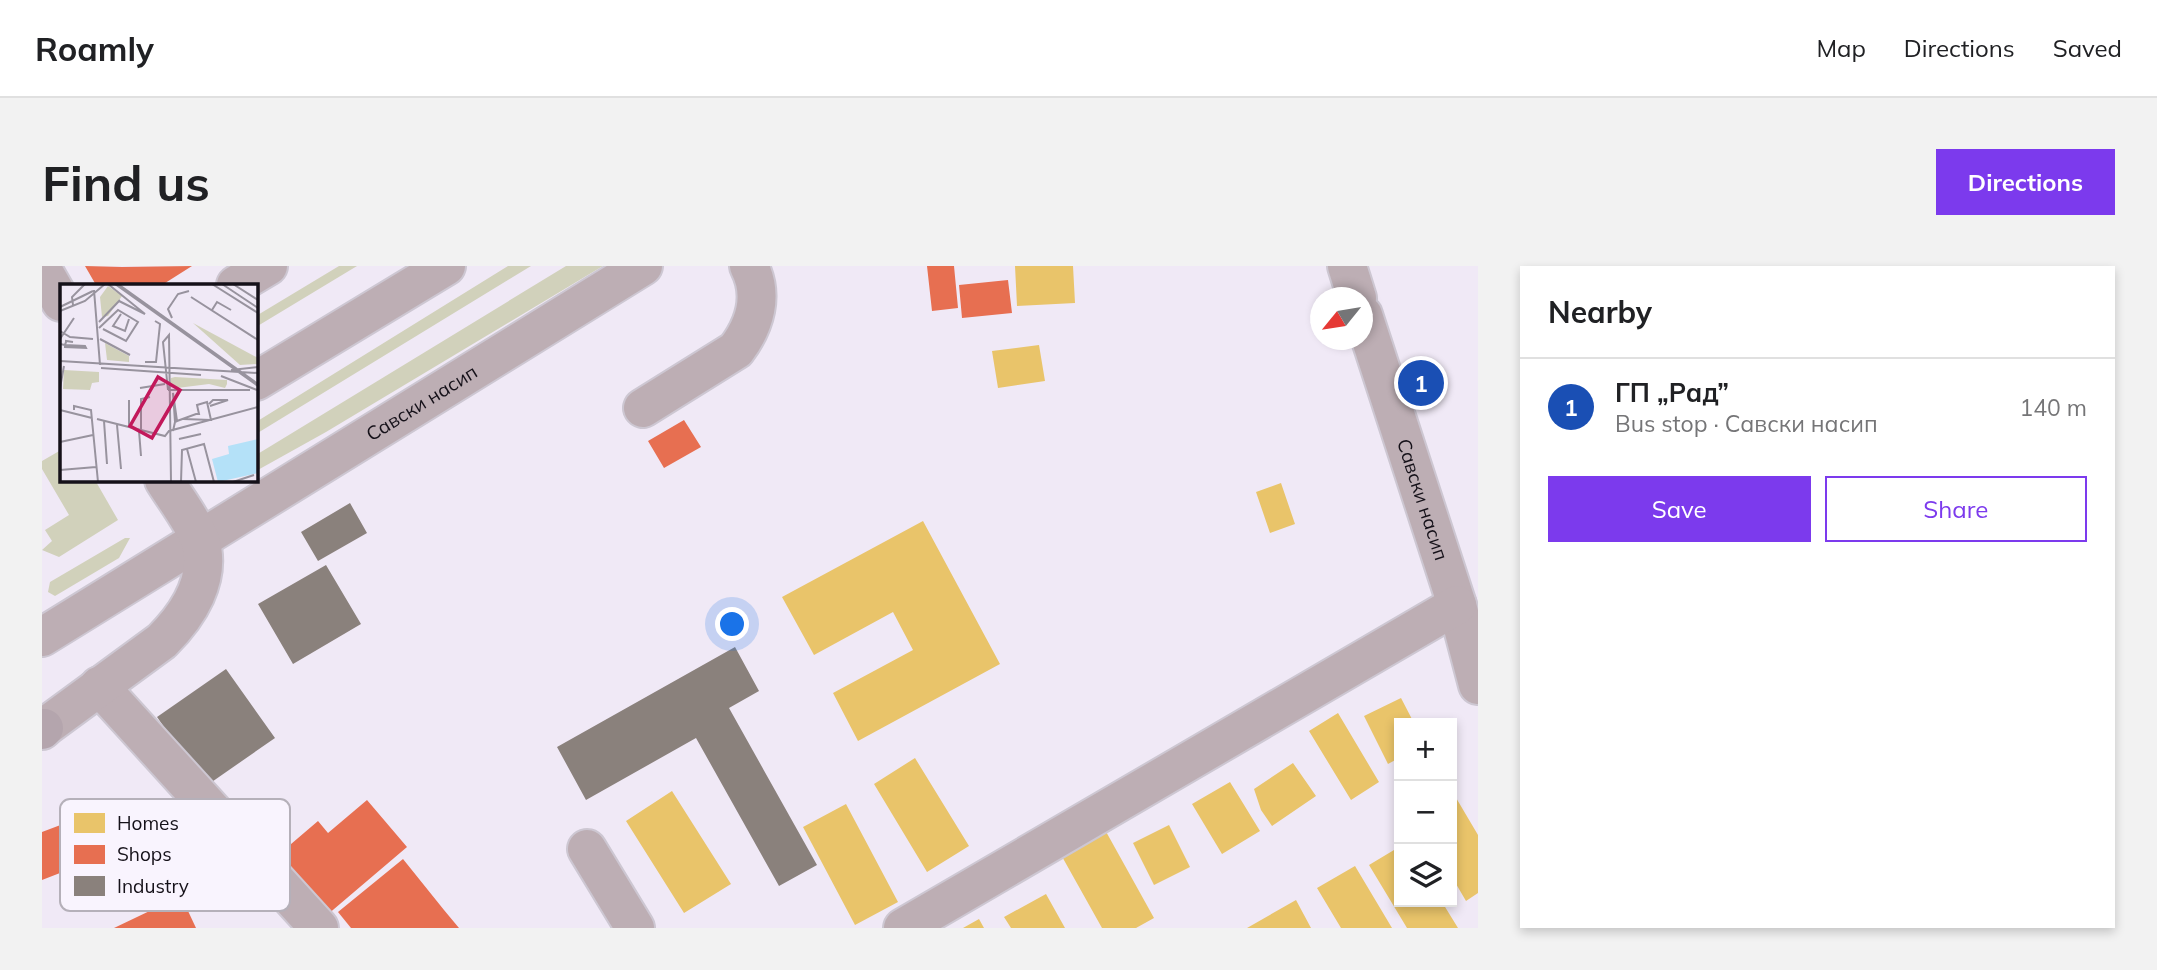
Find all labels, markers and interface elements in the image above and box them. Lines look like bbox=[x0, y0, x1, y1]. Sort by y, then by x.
text: Roamly bbox=[35, 28, 154, 69]
text: Map bbox=[1816, 33, 1866, 63]
text: Directions bbox=[1904, 33, 2015, 63]
text: Saved bbox=[2053, 33, 2122, 63]
button: Directions bbox=[1936, 149, 2115, 215]
text: Find us bbox=[42, 152, 210, 213]
inset map bbox=[60, 284, 257, 481]
north arrow bbox=[1310, 287, 1373, 350]
text: Nearby bbox=[1548, 293, 1652, 331]
pin: 1 bbox=[1398, 357, 1444, 409]
street label: Савски насип bbox=[361, 359, 482, 446]
text: ГП „Рад” bbox=[1615, 376, 1729, 409]
text: 1 bbox=[1564, 393, 1578, 422]
text: 140 m bbox=[2019, 393, 2087, 422]
text: Bus stop · Савски насип bbox=[1615, 409, 1878, 438]
street label: Савски насип bbox=[1392, 436, 1454, 563]
button: Save bbox=[1548, 476, 1811, 542]
button: Share bbox=[1825, 476, 2087, 542]
your location bbox=[715, 607, 749, 641]
map controls bbox=[1394, 718, 1457, 907]
button: + bbox=[1394, 718, 1457, 781]
button: − bbox=[1394, 781, 1457, 844]
legend bbox=[60, 799, 290, 911]
text: Homes bbox=[117, 811, 179, 835]
text: Shops bbox=[117, 842, 172, 866]
button: layers bbox=[1394, 844, 1457, 907]
text: Industry bbox=[117, 874, 189, 898]

